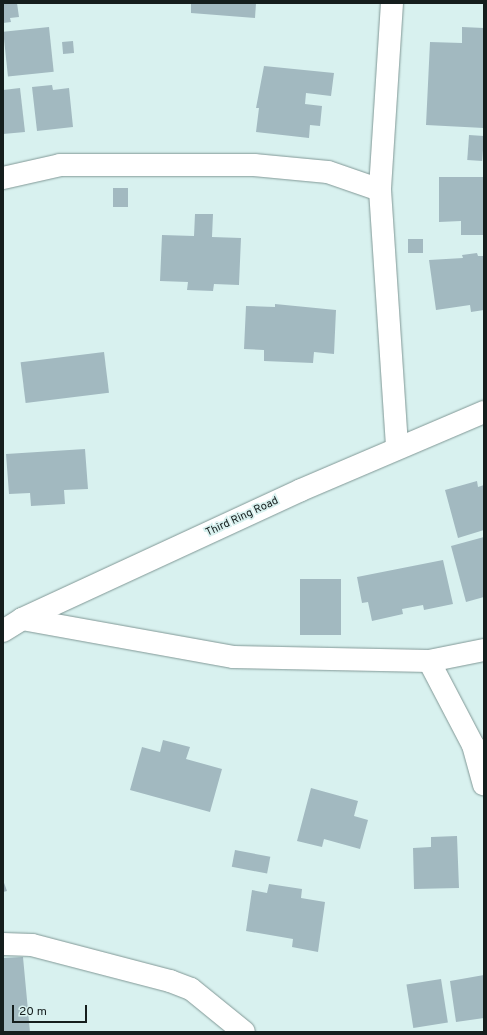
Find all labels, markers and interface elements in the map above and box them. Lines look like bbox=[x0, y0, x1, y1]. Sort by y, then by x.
street label: Third Ring Road bbox=[203, 494, 281, 540]
scale bar bbox=[14, 997, 89, 1023]
text: 20 m bbox=[19, 1004, 47, 1020]

